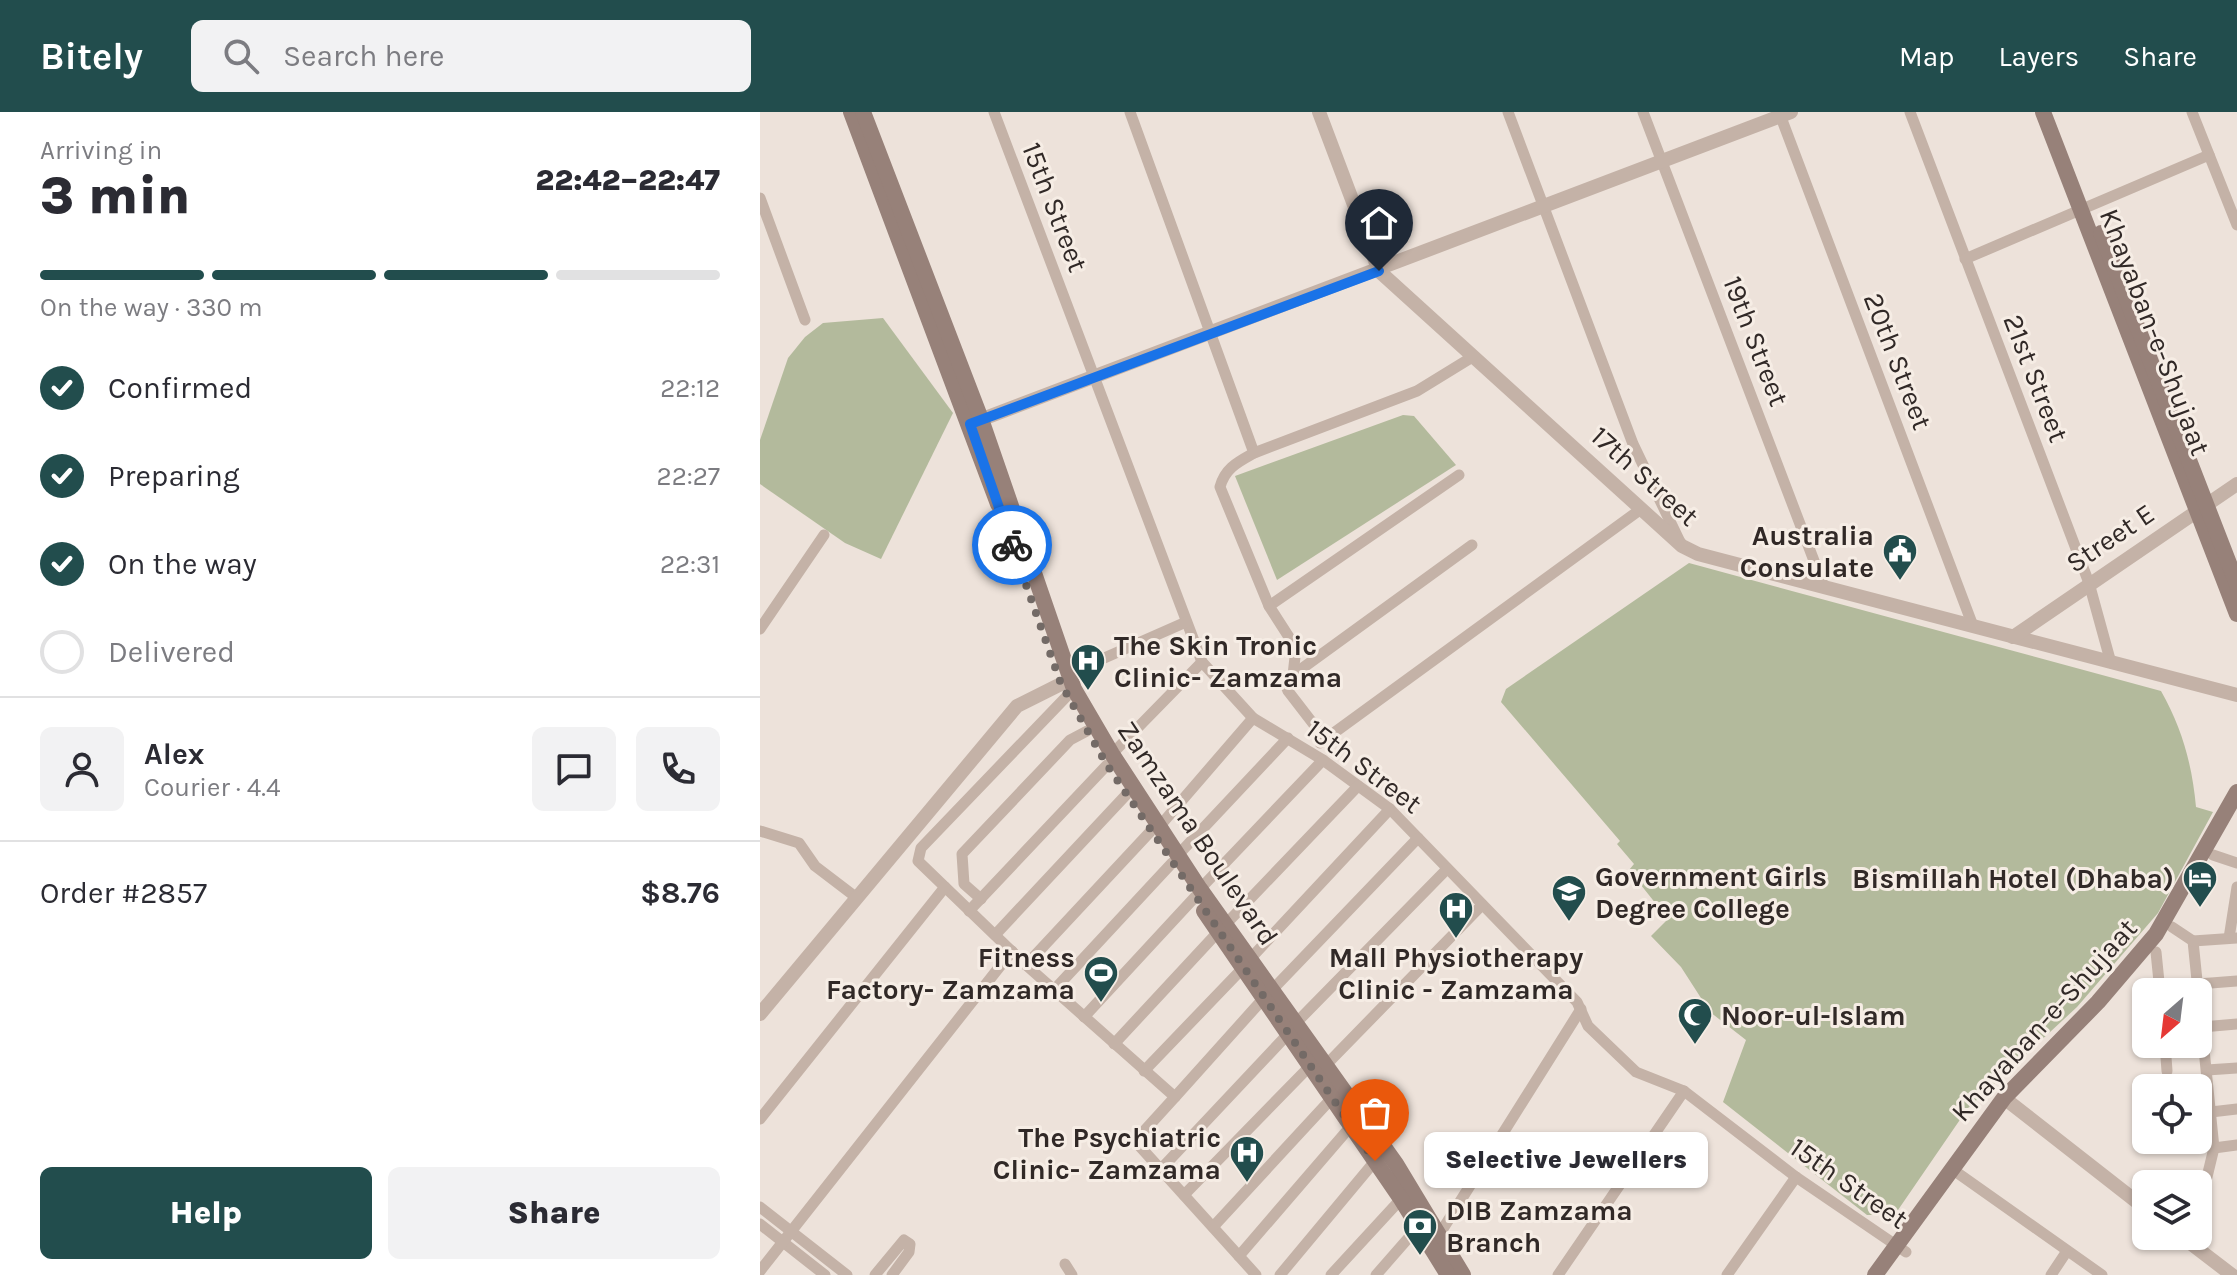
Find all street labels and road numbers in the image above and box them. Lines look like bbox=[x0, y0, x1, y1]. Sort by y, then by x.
street label: 15th Street bbox=[1015, 138, 1095, 276]
street label: Khayaban-e-Shujaat bbox=[2093, 204, 2217, 460]
street label: 19th Street bbox=[1716, 271, 1796, 411]
street label: 20th Street bbox=[1857, 288, 1939, 434]
street label: 21st Street bbox=[1997, 309, 2075, 447]
street label: 17th Street bbox=[1584, 419, 1706, 533]
street label: Street E bbox=[2060, 497, 2160, 579]
street label: 15th Street bbox=[1300, 712, 1428, 820]
street label: Zamzama Boulevard bbox=[1111, 715, 1285, 951]
street label: Khayaban-e-Shujaat bbox=[1944, 912, 2144, 1128]
street label: 15th Street bbox=[1784, 1130, 1914, 1236]

